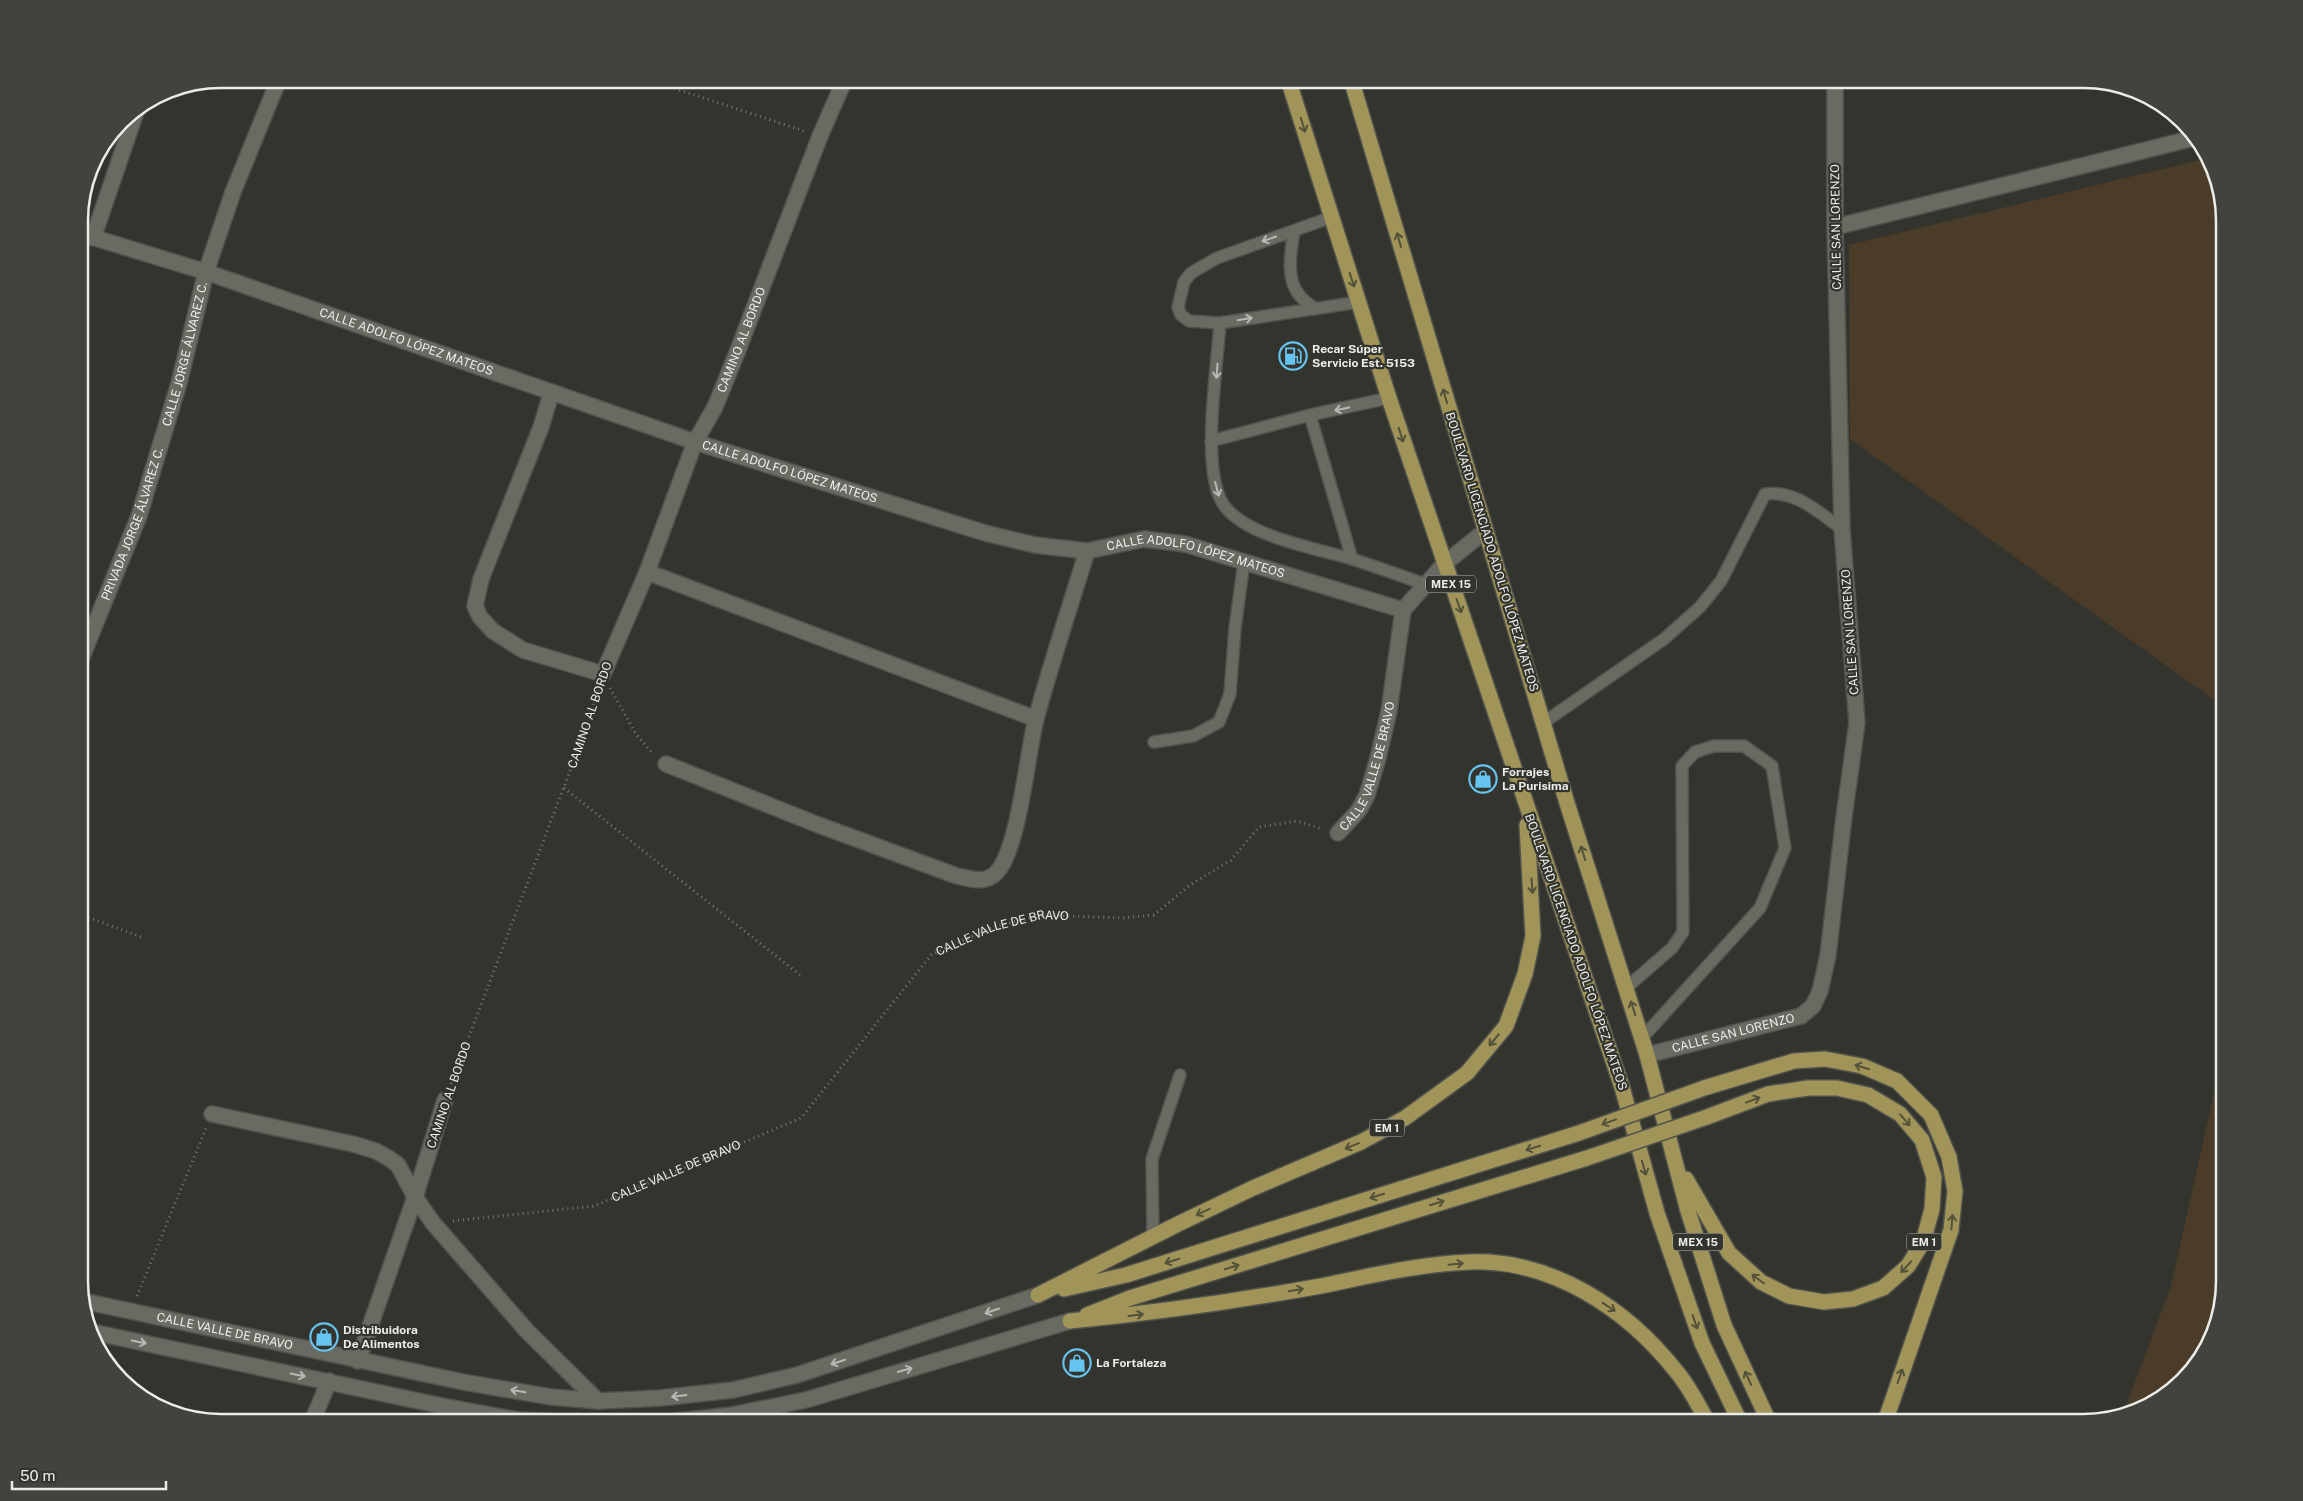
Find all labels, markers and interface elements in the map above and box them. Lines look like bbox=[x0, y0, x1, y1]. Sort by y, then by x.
one-way arrow bbox=[1298, 117, 1308, 133]
street label: CALLE SAN LORENZO bbox=[1828, 164, 1844, 290]
one-way arrow bbox=[1394, 233, 1404, 249]
one-way arrow bbox=[1262, 235, 1277, 244]
one-way arrow bbox=[1348, 272, 1357, 287]
street label: CALLE JORGE ÁLVAREZ C. bbox=[159, 281, 210, 428]
street label: CAMINO AL BORDO bbox=[715, 285, 768, 395]
street label: CALLE ADOLFO LÓPEZ MATEOS bbox=[318, 305, 495, 378]
one-way arrow bbox=[1236, 314, 1252, 324]
fuel station icon: Recar Súper Servicio Est. 5153 bbox=[1278, 341, 1308, 371]
place label: Recar Súper Servicio Est. 5153 bbox=[1312, 342, 1415, 370]
one-way arrow bbox=[1212, 363, 1221, 379]
one-way arrow bbox=[1440, 389, 1450, 405]
one-way arrow bbox=[1334, 404, 1350, 414]
street label: BOULEVARD LICENCIADO ADOLFO LÓPEZ MATEOS bbox=[1443, 411, 1541, 693]
one-way arrow bbox=[1397, 427, 1407, 443]
street label: CALLE ADOLFO LÓPEZ MATEOS bbox=[700, 438, 879, 506]
street label: PRIVADA JORGE ÁLVAREZ C. bbox=[99, 446, 166, 602]
one-way arrow bbox=[1212, 480, 1222, 496]
street label: CALLE ADOLFO LÓPEZ MATEOS bbox=[1105, 532, 1286, 581]
street label: CALLE SAN LORENZO bbox=[1839, 569, 1861, 695]
road number: MEX 15 bbox=[1426, 576, 1476, 592]
one-way arrow bbox=[1454, 597, 1464, 613]
street label: CAMINO AL BORDO bbox=[565, 660, 615, 770]
street label: CALLE VALLE DE BRAVO bbox=[1337, 700, 1397, 834]
shop icon: Forrajes La Purisima bbox=[1468, 764, 1498, 794]
place label: Forrajes La Purisima bbox=[1502, 765, 1569, 793]
street label: BOULEVARD LICENCIADO ADOLFO LÓPEZ MATEOS bbox=[1522, 812, 1630, 1092]
one-way arrow bbox=[1578, 846, 1588, 862]
one-way arrow bbox=[1527, 878, 1536, 894]
street label: CALLE VALLE DE BRAVO bbox=[934, 907, 1069, 959]
one-way arrow bbox=[1627, 1001, 1637, 1017]
street label: CALLE SAN LORENZO bbox=[1671, 1011, 1796, 1055]
one-way arrow bbox=[1489, 1033, 1500, 1046]
street label: CAMINO AL BORDO bbox=[424, 1040, 474, 1150]
one-way arrow bbox=[1855, 1062, 1870, 1071]
one-way arrow bbox=[1745, 1095, 1760, 1104]
one-way arrow bbox=[1899, 1114, 1910, 1127]
one-way arrow bbox=[1601, 1119, 1616, 1128]
road number: EM 1 bbox=[1370, 1120, 1404, 1136]
street label: CALLE VALLE DE BRAVO bbox=[609, 1137, 743, 1205]
one-way arrow bbox=[1345, 1142, 1360, 1152]
one-way arrow bbox=[1525, 1143, 1541, 1153]
one-way arrow bbox=[1640, 1159, 1650, 1175]
one-way arrow bbox=[1370, 1192, 1386, 1202]
one-way arrow bbox=[1429, 1198, 1445, 1208]
one-way arrow bbox=[1196, 1208, 1211, 1217]
one-way arrow bbox=[1947, 1214, 1957, 1230]
road number: MEX 15 bbox=[1673, 1234, 1723, 1250]
road number: EM 1 bbox=[1906, 1234, 1942, 1250]
one-way arrow bbox=[1165, 1256, 1181, 1266]
one-way arrow bbox=[1448, 1259, 1464, 1268]
one-way arrow bbox=[1900, 1261, 1911, 1274]
one-way arrow bbox=[1224, 1262, 1240, 1272]
one-way arrow bbox=[1752, 1273, 1765, 1284]
one-way arrow bbox=[1288, 1284, 1304, 1294]
one-way arrow bbox=[1602, 1302, 1616, 1312]
one-way arrow bbox=[985, 1307, 1000, 1316]
street label: CALLE VALLE DE BRAVO bbox=[155, 1310, 294, 1353]
one-way arrow bbox=[1127, 1310, 1143, 1320]
one-way arrow bbox=[1690, 1314, 1700, 1330]
shop icon: Distribuidora De Alimentos bbox=[309, 1322, 339, 1352]
place label: Distribuidora De Alimentos bbox=[343, 1323, 420, 1351]
one-way arrow bbox=[131, 1337, 147, 1347]
shop icon: La Fortaleza bbox=[1062, 1348, 1092, 1378]
place label: La Fortaleza bbox=[1096, 1356, 1166, 1370]
one-way arrow bbox=[830, 1358, 846, 1367]
one-way arrow bbox=[897, 1365, 913, 1375]
one-way arrow bbox=[1896, 1369, 1905, 1384]
one-way arrow bbox=[290, 1371, 306, 1380]
one-way arrow bbox=[1743, 1371, 1753, 1386]
one-way arrow bbox=[510, 1386, 526, 1396]
one-way arrow bbox=[672, 1391, 688, 1401]
scale bar bbox=[12, 1458, 166, 1490]
text: 50 m bbox=[20, 1467, 55, 1484]

